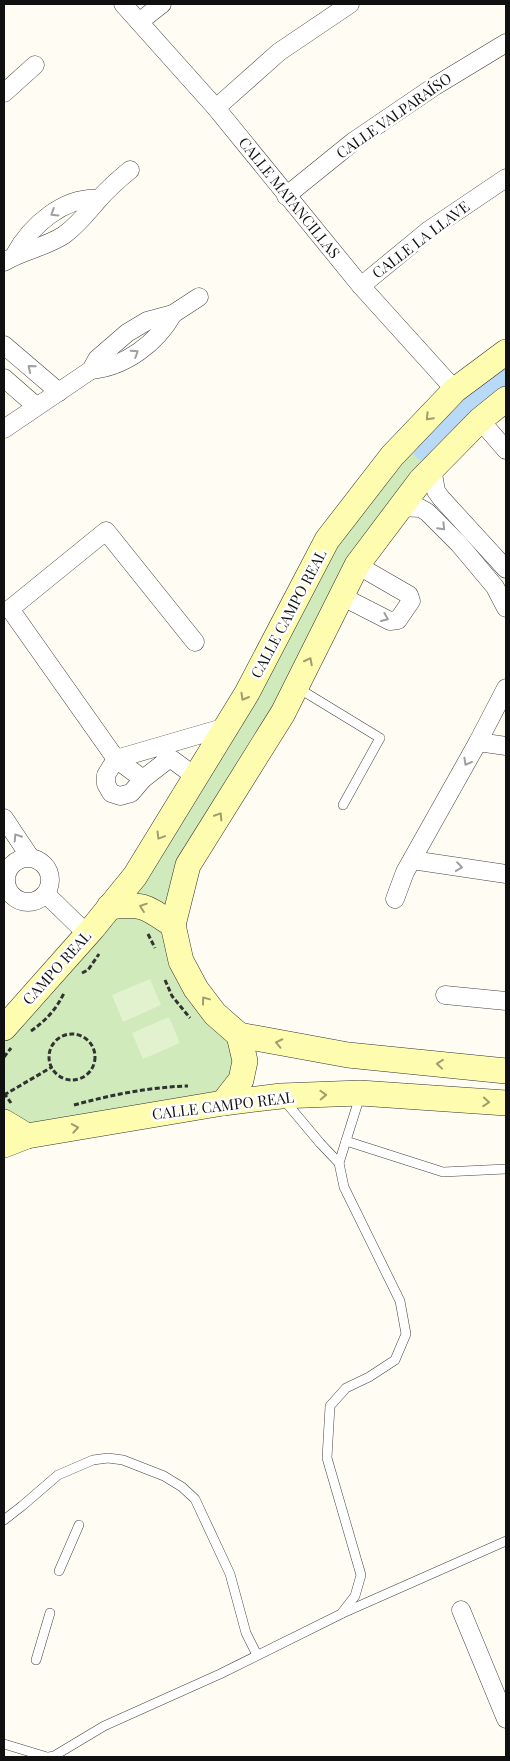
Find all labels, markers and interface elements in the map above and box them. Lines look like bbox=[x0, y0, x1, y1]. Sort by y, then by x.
street label: CALLE VALPARAÍSO bbox=[332, 68, 455, 162]
street label: CALLE MATANCILLAS bbox=[235, 133, 345, 262]
street label: CALLE LA LLAVE bbox=[368, 196, 473, 282]
one-way arrow bbox=[50, 207, 59, 217]
one-way arrow bbox=[130, 350, 139, 359]
one-way arrow bbox=[28, 365, 37, 374]
one-way arrow bbox=[426, 411, 435, 420]
one-way arrow bbox=[436, 521, 445, 530]
street label: CALLE CAMPO REAL bbox=[246, 546, 331, 681]
one-way arrow bbox=[379, 611, 388, 621]
one-way arrow bbox=[303, 657, 313, 666]
one-way arrow bbox=[240, 691, 250, 700]
one-way arrow bbox=[463, 756, 473, 765]
one-way arrow bbox=[212, 813, 222, 822]
one-way arrow bbox=[157, 831, 167, 840]
one-way arrow bbox=[13, 834, 23, 843]
one-way arrow bbox=[456, 861, 464, 872]
one-way arrow bbox=[139, 903, 148, 913]
street label: CAMPO REAL bbox=[18, 926, 95, 1009]
one-way arrow bbox=[202, 997, 210, 1006]
one-way arrow bbox=[275, 1039, 284, 1049]
one-way arrow bbox=[436, 1059, 444, 1070]
street label: CALLE CAMPO REAL bbox=[151, 1086, 295, 1124]
one-way arrow bbox=[320, 1089, 328, 1100]
one-way arrow bbox=[482, 1096, 490, 1107]
one-way arrow bbox=[71, 1123, 79, 1134]

